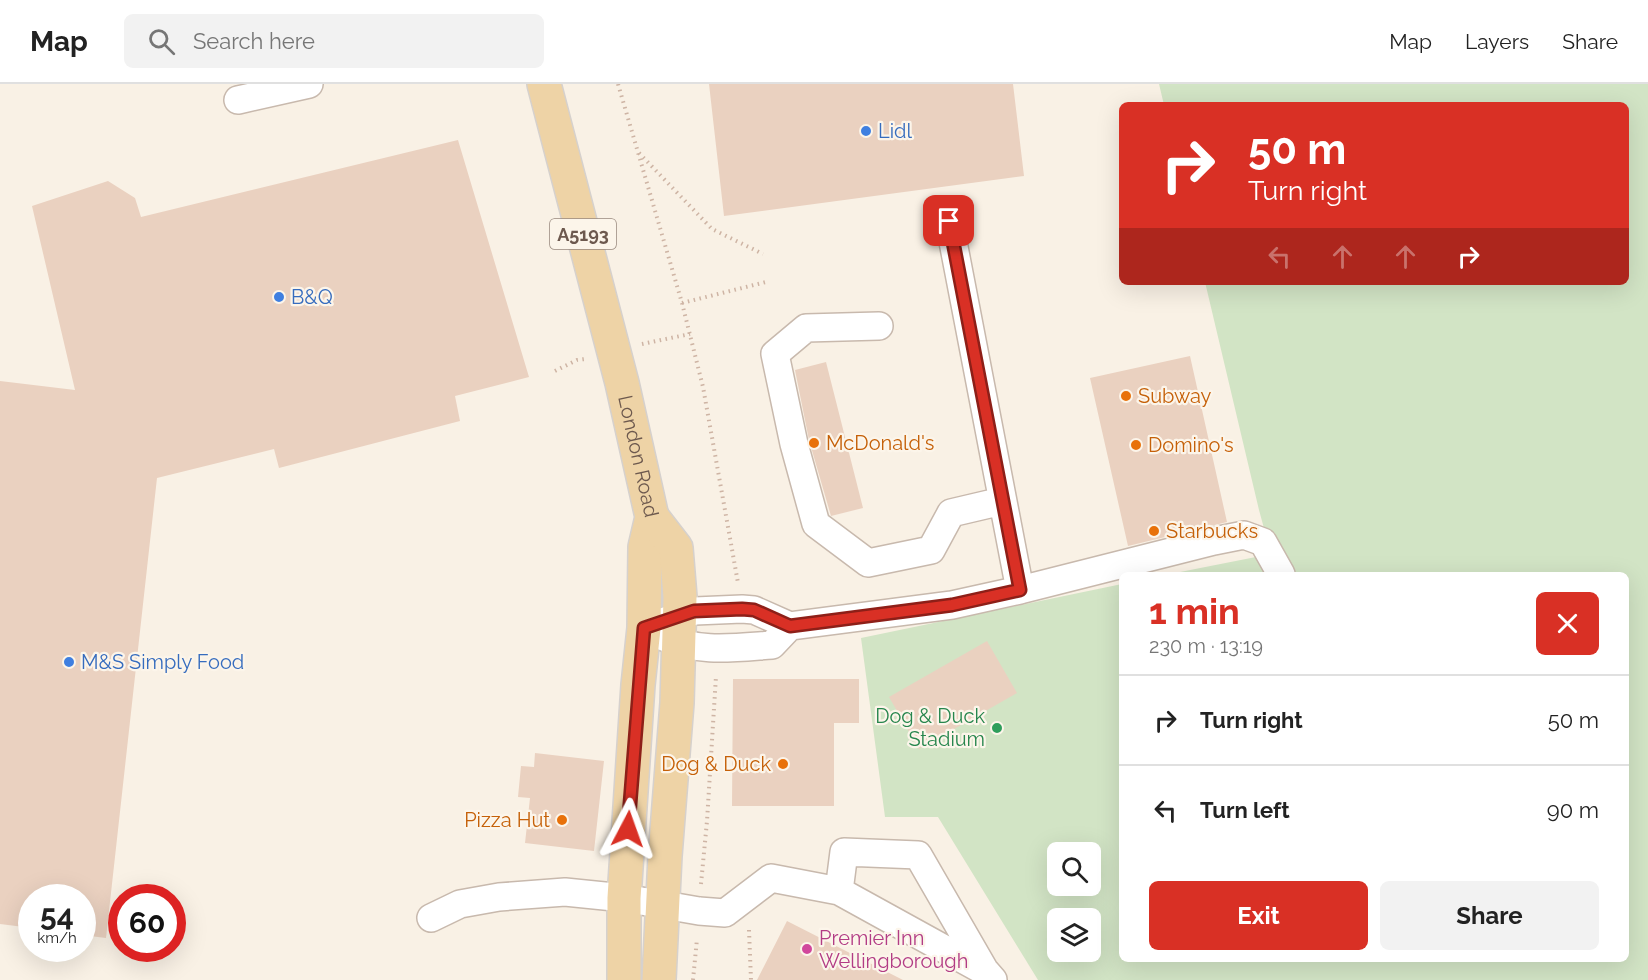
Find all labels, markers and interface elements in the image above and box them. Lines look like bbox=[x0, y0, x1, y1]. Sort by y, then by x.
search box bbox=[124, 14, 544, 68]
text: Map bbox=[30, 25, 88, 58]
icon: search bbox=[145, 25, 178, 58]
text: Search here bbox=[193, 28, 315, 54]
text: Map bbox=[1389, 29, 1432, 54]
text: Layers bbox=[1465, 29, 1529, 54]
text: Share bbox=[1562, 29, 1618, 54]
place label: Lidl bbox=[878, 119, 912, 143]
marker: Lidl bbox=[859, 124, 873, 138]
text: 50 m bbox=[1248, 125, 1346, 174]
icon: right bbox=[1149, 126, 1227, 204]
text: Turn right bbox=[1248, 175, 1367, 206]
pin bbox=[923, 195, 974, 246]
icon: arrive bbox=[932, 204, 965, 237]
road number: A5193 bbox=[550, 219, 616, 249]
icon: left bbox=[1263, 240, 1296, 273]
icon: ahead bbox=[1326, 240, 1359, 273]
icon: ahead bbox=[1389, 240, 1422, 273]
icon: right bbox=[1452, 240, 1485, 273]
place label: B&Q bbox=[291, 285, 333, 309]
marker: B&Q bbox=[272, 290, 286, 304]
place label: Subway bbox=[1138, 384, 1212, 408]
marker: Subway bbox=[1119, 389, 1133, 403]
street label: London Road bbox=[613, 393, 664, 519]
place label: McDonald's bbox=[826, 431, 934, 455]
place label: Domino's bbox=[1148, 433, 1234, 457]
marker: McDonald's bbox=[807, 436, 821, 450]
marker: Domino's bbox=[1129, 438, 1143, 452]
place label: Starbucks bbox=[1166, 519, 1258, 543]
marker: Starbucks bbox=[1147, 524, 1161, 538]
text: 1 min bbox=[1149, 590, 1240, 632]
button: close bbox=[1536, 592, 1599, 655]
text: 230 m · 13:19 bbox=[1149, 634, 1263, 658]
place label: M&S Simply Food bbox=[81, 650, 244, 674]
marker: M&S Simply Food bbox=[62, 655, 76, 669]
place label: Dog & Duck Stadium bbox=[875, 704, 985, 751]
icon: right bbox=[1149, 704, 1182, 737]
text: Turn right bbox=[1200, 707, 1303, 733]
text: 50 m bbox=[1548, 707, 1599, 733]
marker: Dog & Duck Stadium bbox=[990, 721, 1004, 735]
place label: Dog & Duck bbox=[661, 752, 771, 776]
marker: Dog & Duck bbox=[776, 757, 790, 771]
icon: left bbox=[1149, 794, 1182, 827]
position arrow bbox=[596, 797, 660, 861]
text: Turn left bbox=[1200, 797, 1290, 823]
text: 90 m bbox=[1547, 797, 1599, 823]
place label: Pizza Hut bbox=[464, 808, 550, 832]
marker: Pizza Hut bbox=[555, 813, 569, 827]
map controls bbox=[1047, 842, 1101, 962]
button: search bbox=[1047, 842, 1101, 896]
button: Exit bbox=[1149, 881, 1368, 950]
button: Share bbox=[1380, 881, 1599, 950]
speed limit sign: 60 bbox=[108, 884, 186, 962]
text: 54 bbox=[40, 898, 74, 933]
button: layers bbox=[1047, 908, 1101, 962]
place label: Premier Inn Wellingborough bbox=[819, 926, 968, 973]
text: km/h bbox=[37, 929, 77, 947]
marker: Premier Inn Wellingborough bbox=[800, 942, 814, 956]

